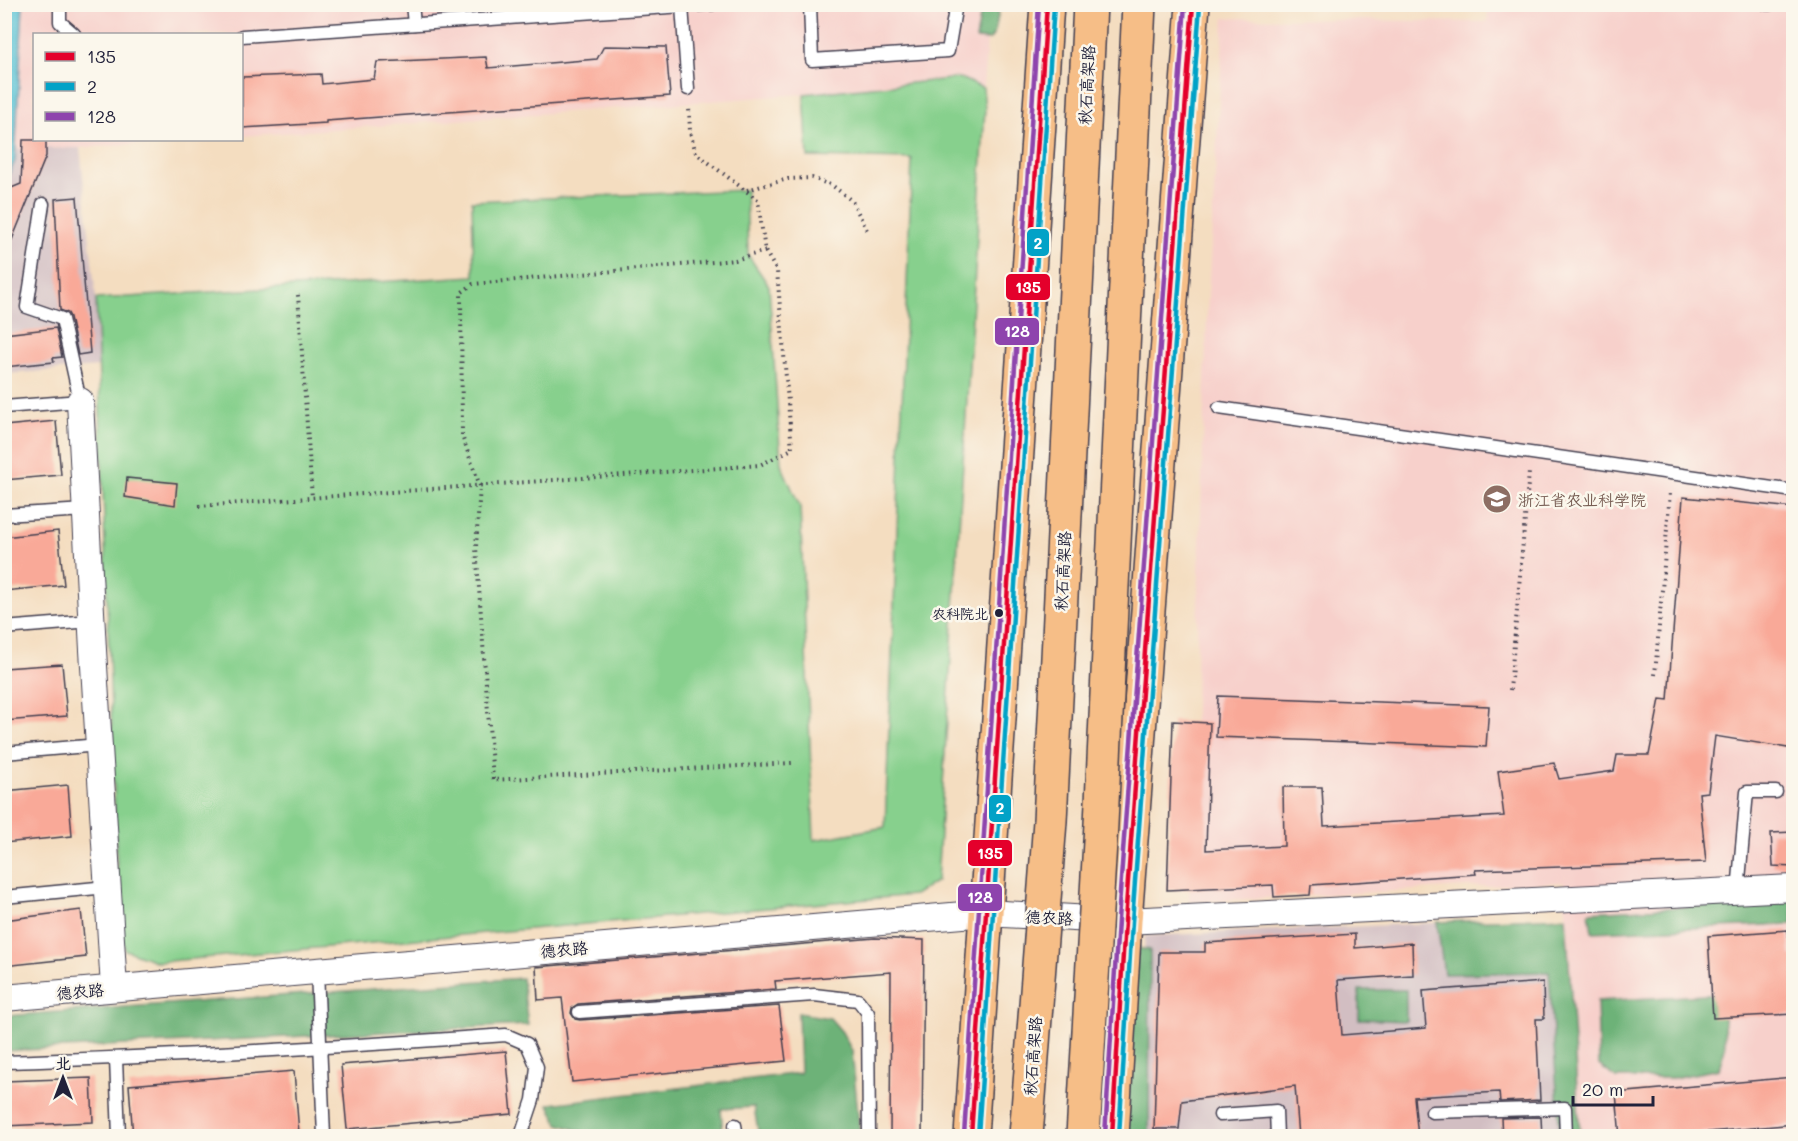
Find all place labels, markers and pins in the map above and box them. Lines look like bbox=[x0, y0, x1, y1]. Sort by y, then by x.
school or university icon: 浙江省农业科学院 bbox=[1481, 483, 1513, 515]
place label: 浙江省农业科学院 bbox=[1518, 489, 1646, 510]
place label: 农科院北 bbox=[932, 604, 988, 623]
marker: 农科院北 bbox=[993, 607, 1005, 619]

